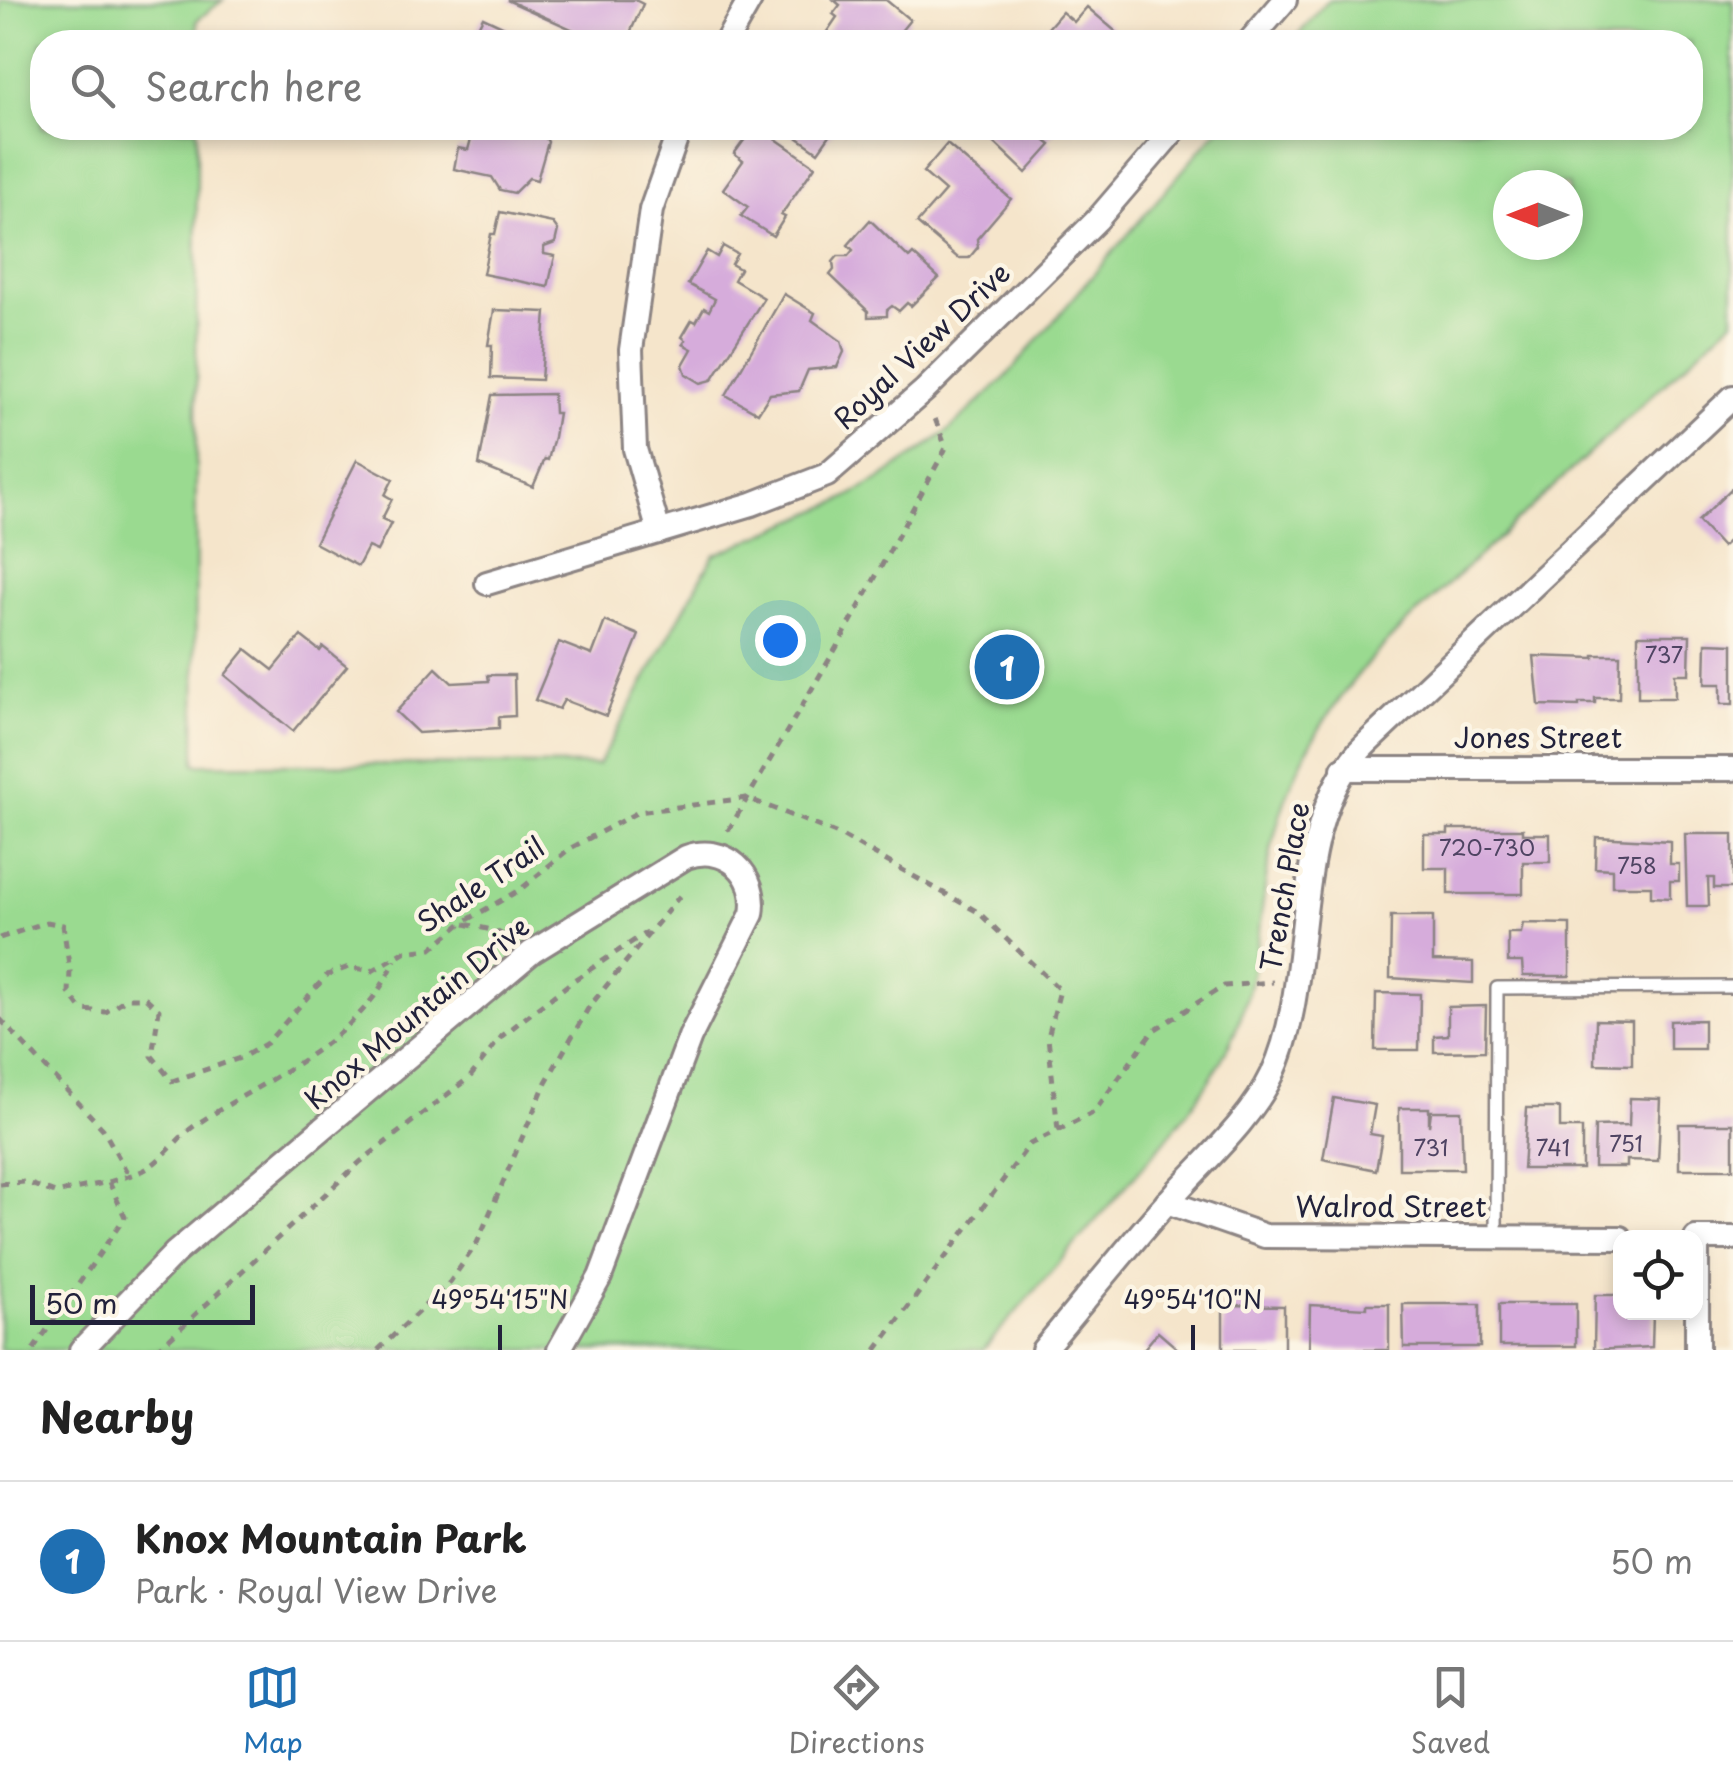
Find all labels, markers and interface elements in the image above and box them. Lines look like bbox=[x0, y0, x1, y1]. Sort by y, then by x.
search box bbox=[30, 30, 1703, 140]
text: Search here bbox=[145, 57, 362, 114]
icon: search bbox=[65, 58, 120, 113]
north arrow bbox=[1493, 170, 1583, 260]
street label: Royal View Drive bbox=[823, 251, 1019, 438]
your location bbox=[755, 615, 806, 666]
pin: 1 bbox=[974, 630, 1040, 704]
house number: 737 bbox=[1645, 637, 1683, 670]
street label: Jones Street bbox=[1454, 715, 1622, 758]
street label: Trench Place bbox=[1247, 799, 1320, 975]
street label: Shale Trail bbox=[407, 825, 553, 943]
house number: 720-730 bbox=[1439, 830, 1535, 863]
house number: 758 bbox=[1617, 848, 1657, 881]
street label: Knox Mountain Drive bbox=[294, 905, 538, 1119]
house number: 751 bbox=[1609, 1126, 1643, 1159]
house number: 731 bbox=[1414, 1130, 1448, 1163]
house number: 741 bbox=[1536, 1130, 1570, 1163]
street label: Walrod Street bbox=[1295, 1184, 1487, 1227]
map controls bbox=[1613, 1230, 1703, 1320]
button: locate bbox=[1613, 1230, 1703, 1320]
scale bar bbox=[30, 1280, 255, 1324]
text: 49°54'15"N bbox=[432, 1280, 568, 1318]
text: 49°54'10"N bbox=[1124, 1280, 1262, 1318]
text: 50 m bbox=[45, 1281, 118, 1324]
text: Nearby bbox=[40, 1384, 194, 1447]
text: Knox Mountain Park bbox=[135, 1509, 527, 1566]
text: 1 bbox=[65, 1537, 80, 1585]
text: 50 m bbox=[1610, 1537, 1693, 1585]
text: Park · Royal View Drive bbox=[135, 1566, 497, 1614]
tab: Map bbox=[243, 1660, 303, 1763]
tab: Directions bbox=[789, 1660, 925, 1763]
tab: Saved bbox=[1411, 1660, 1490, 1763]

